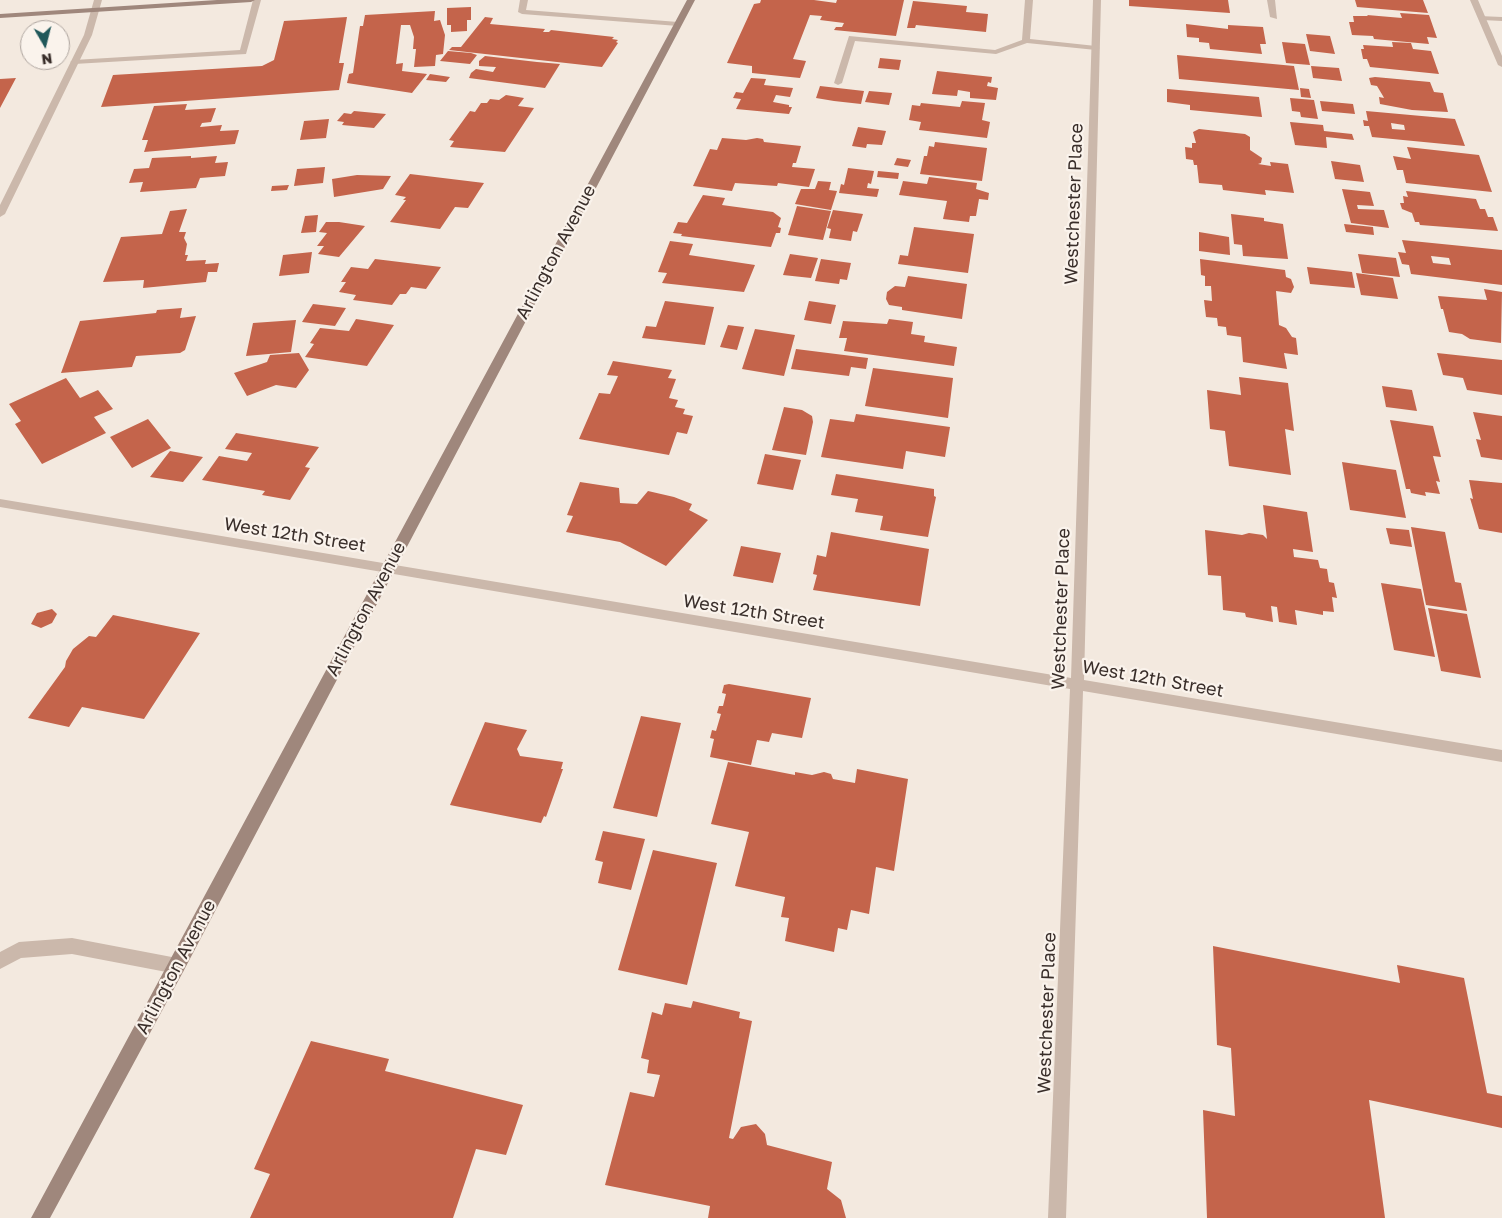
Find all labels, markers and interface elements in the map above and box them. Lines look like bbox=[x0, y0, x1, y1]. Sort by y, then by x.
north arrow bbox=[20, 20, 70, 70]
text: N bbox=[41, 50, 53, 69]
street label: Westchester Place bbox=[1060, 123, 1088, 285]
street label: Arlington Avenue bbox=[512, 181, 600, 323]
street label: West 12th Street bbox=[222, 513, 368, 557]
street label: Westchester Place bbox=[1047, 528, 1075, 690]
street label: Arlington Avenue bbox=[322, 538, 410, 680]
street label: West 12th Street bbox=[681, 590, 827, 634]
street label: West 12th Street bbox=[1080, 656, 1226, 702]
street label: Arlington Avenue bbox=[132, 896, 220, 1038]
street label: Westchester Place bbox=[1033, 932, 1061, 1094]

